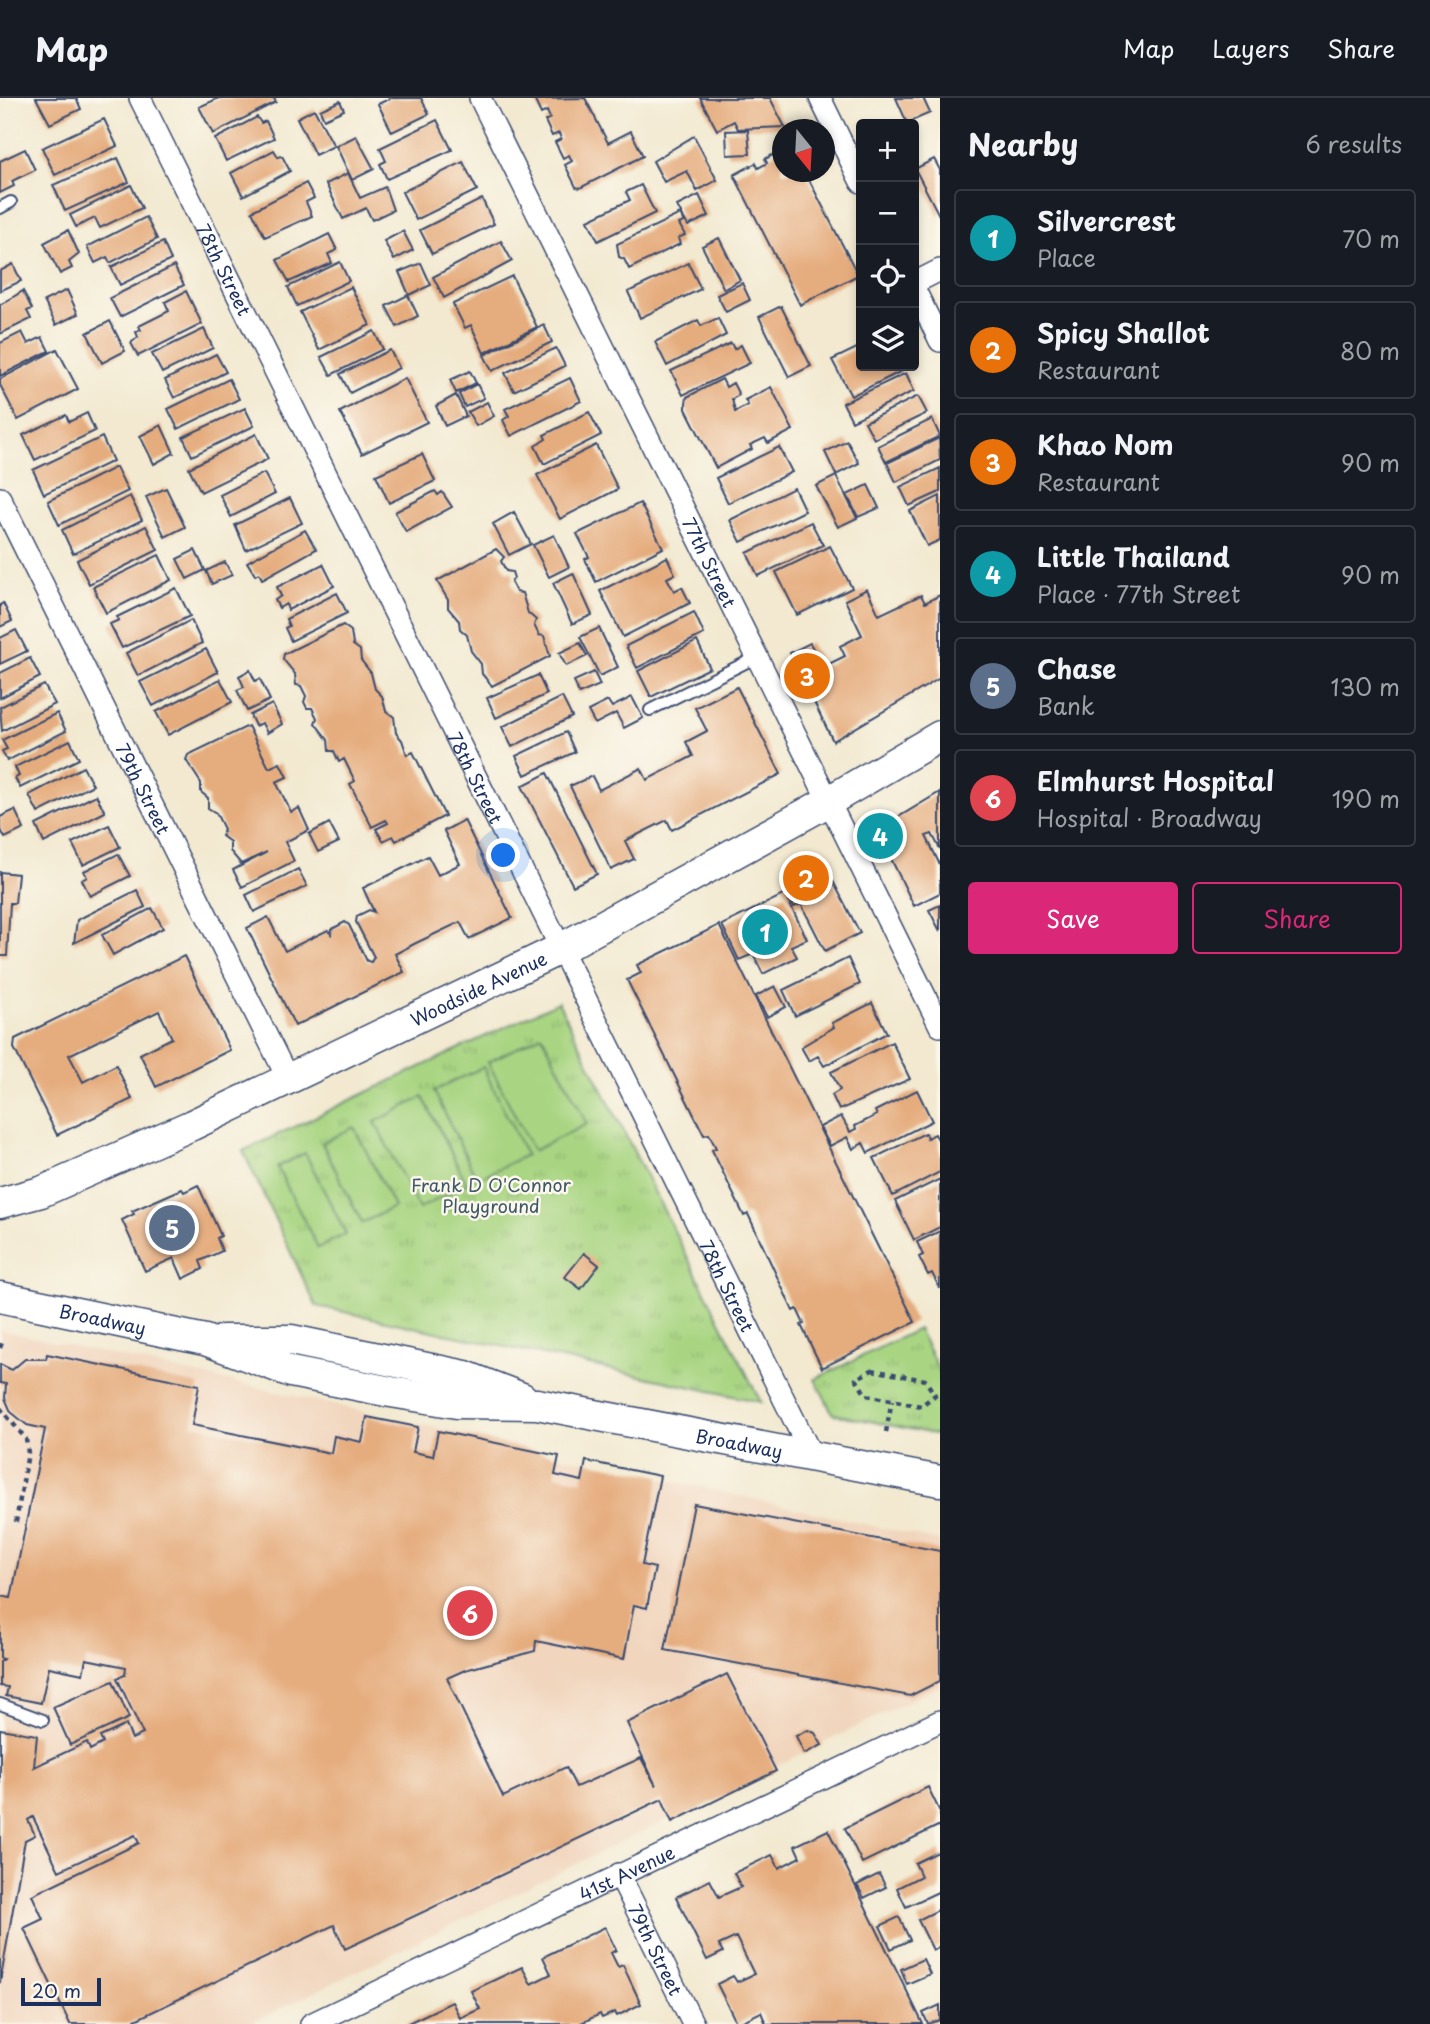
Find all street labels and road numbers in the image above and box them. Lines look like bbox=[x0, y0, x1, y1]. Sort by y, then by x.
street label: 78th Street bbox=[191, 219, 259, 320]
street label: 77th Street bbox=[676, 512, 744, 612]
street label: 78th Street bbox=[442, 727, 510, 828]
street label: 79th Street bbox=[110, 738, 178, 838]
street label: Woodside Avenue bbox=[406, 944, 551, 1032]
street label: 78th Street bbox=[694, 1235, 762, 1336]
street label: Broadway bbox=[57, 1296, 149, 1341]
street label: Broadway bbox=[694, 1421, 785, 1464]
street label: 41st Avenue bbox=[574, 1837, 679, 1907]
street label: 79th Street bbox=[622, 1899, 690, 2000]

